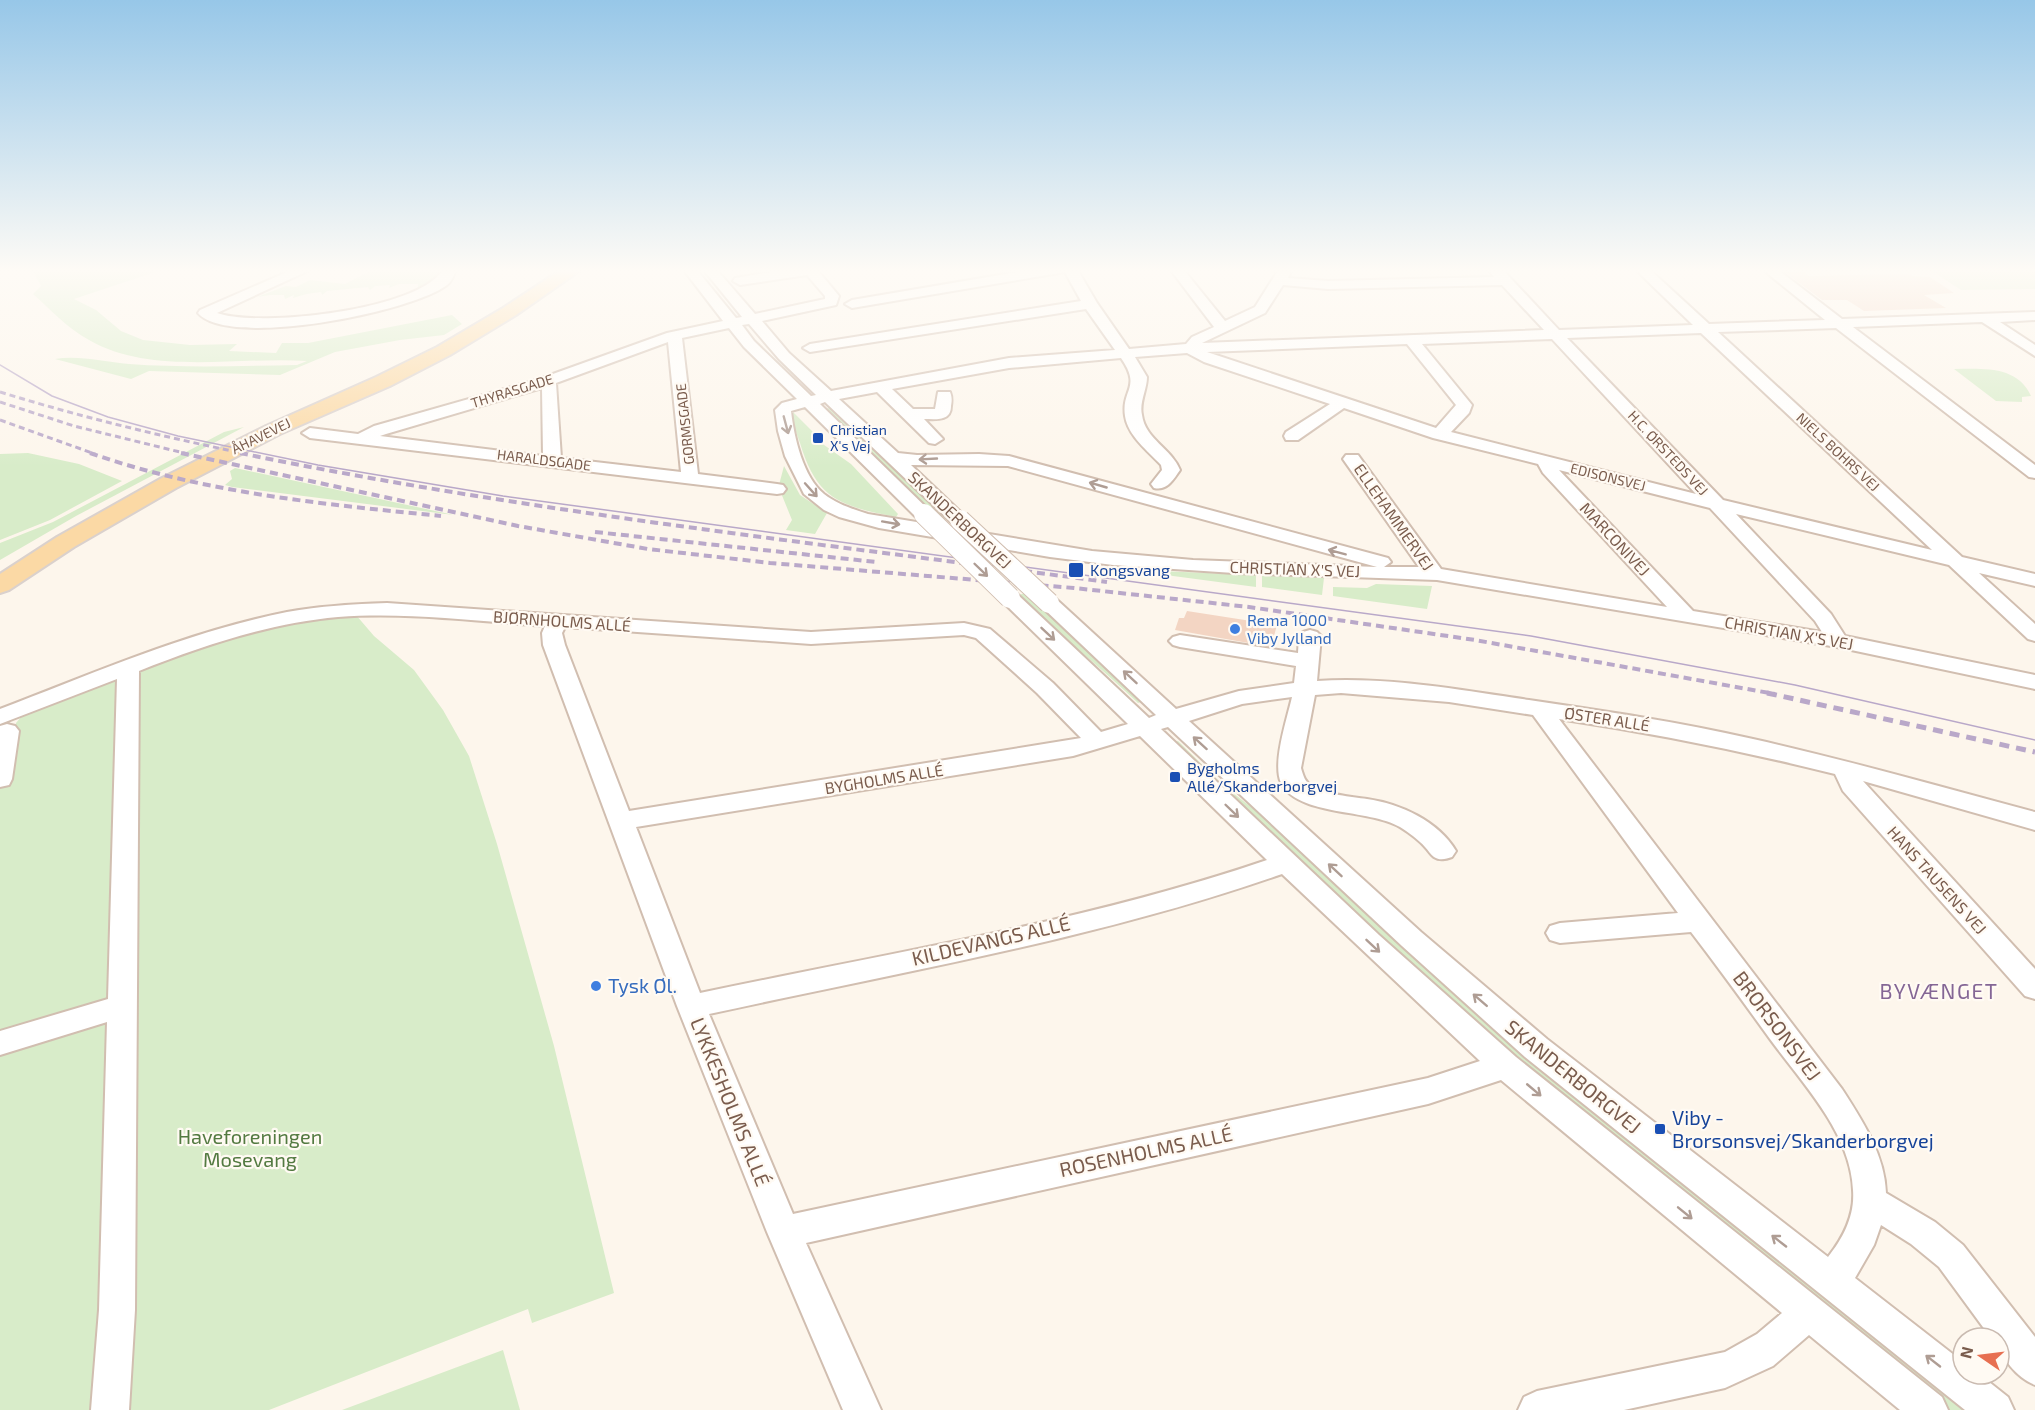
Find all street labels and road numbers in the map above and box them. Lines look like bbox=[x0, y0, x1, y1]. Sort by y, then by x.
street label: THYRASGADE bbox=[469, 370, 555, 411]
street label: GORMSGADE bbox=[672, 382, 697, 466]
street label: H.C. ØRSTEDS VEJ bbox=[1625, 407, 1712, 499]
street label: NIELS BOHRS VEJ bbox=[1793, 409, 1883, 494]
street label: ÅHAVEVEJ bbox=[228, 414, 293, 457]
street label: HARALDSGADE bbox=[496, 445, 592, 474]
street label: EDISONSVEJ bbox=[1569, 459, 1647, 494]
street label: ELLEHAMMERVEJ bbox=[1350, 460, 1438, 574]
street label: SKANDERBORGVEJ bbox=[905, 467, 1016, 572]
street label: MARCONIVEJ bbox=[1577, 498, 1654, 579]
street label: CHRISTIAN X'S VEJ bbox=[1229, 557, 1361, 580]
street label: BJØRNHOLMS ALLÉ bbox=[492, 606, 632, 635]
street label: CHRISTIAN X'S VEJ bbox=[1723, 612, 1855, 653]
street label: ØSTER ALLÉ bbox=[1563, 702, 1651, 735]
street label: BYGHOLMS ALLÉ bbox=[823, 760, 945, 797]
street label: HANS TAUSENS VEJ bbox=[1884, 822, 1991, 937]
street label: KILDEVANGS ALLÉ bbox=[909, 910, 1072, 970]
street label: BRORSONSVEJ bbox=[1729, 966, 1827, 1085]
street label: LYKKESHOLMS ALLÉ bbox=[686, 1014, 776, 1189]
street label: SKANDERBORGVEJ bbox=[1501, 1014, 1646, 1138]
street label: ROSENHOLMS ALLÉ bbox=[1057, 1121, 1234, 1181]

